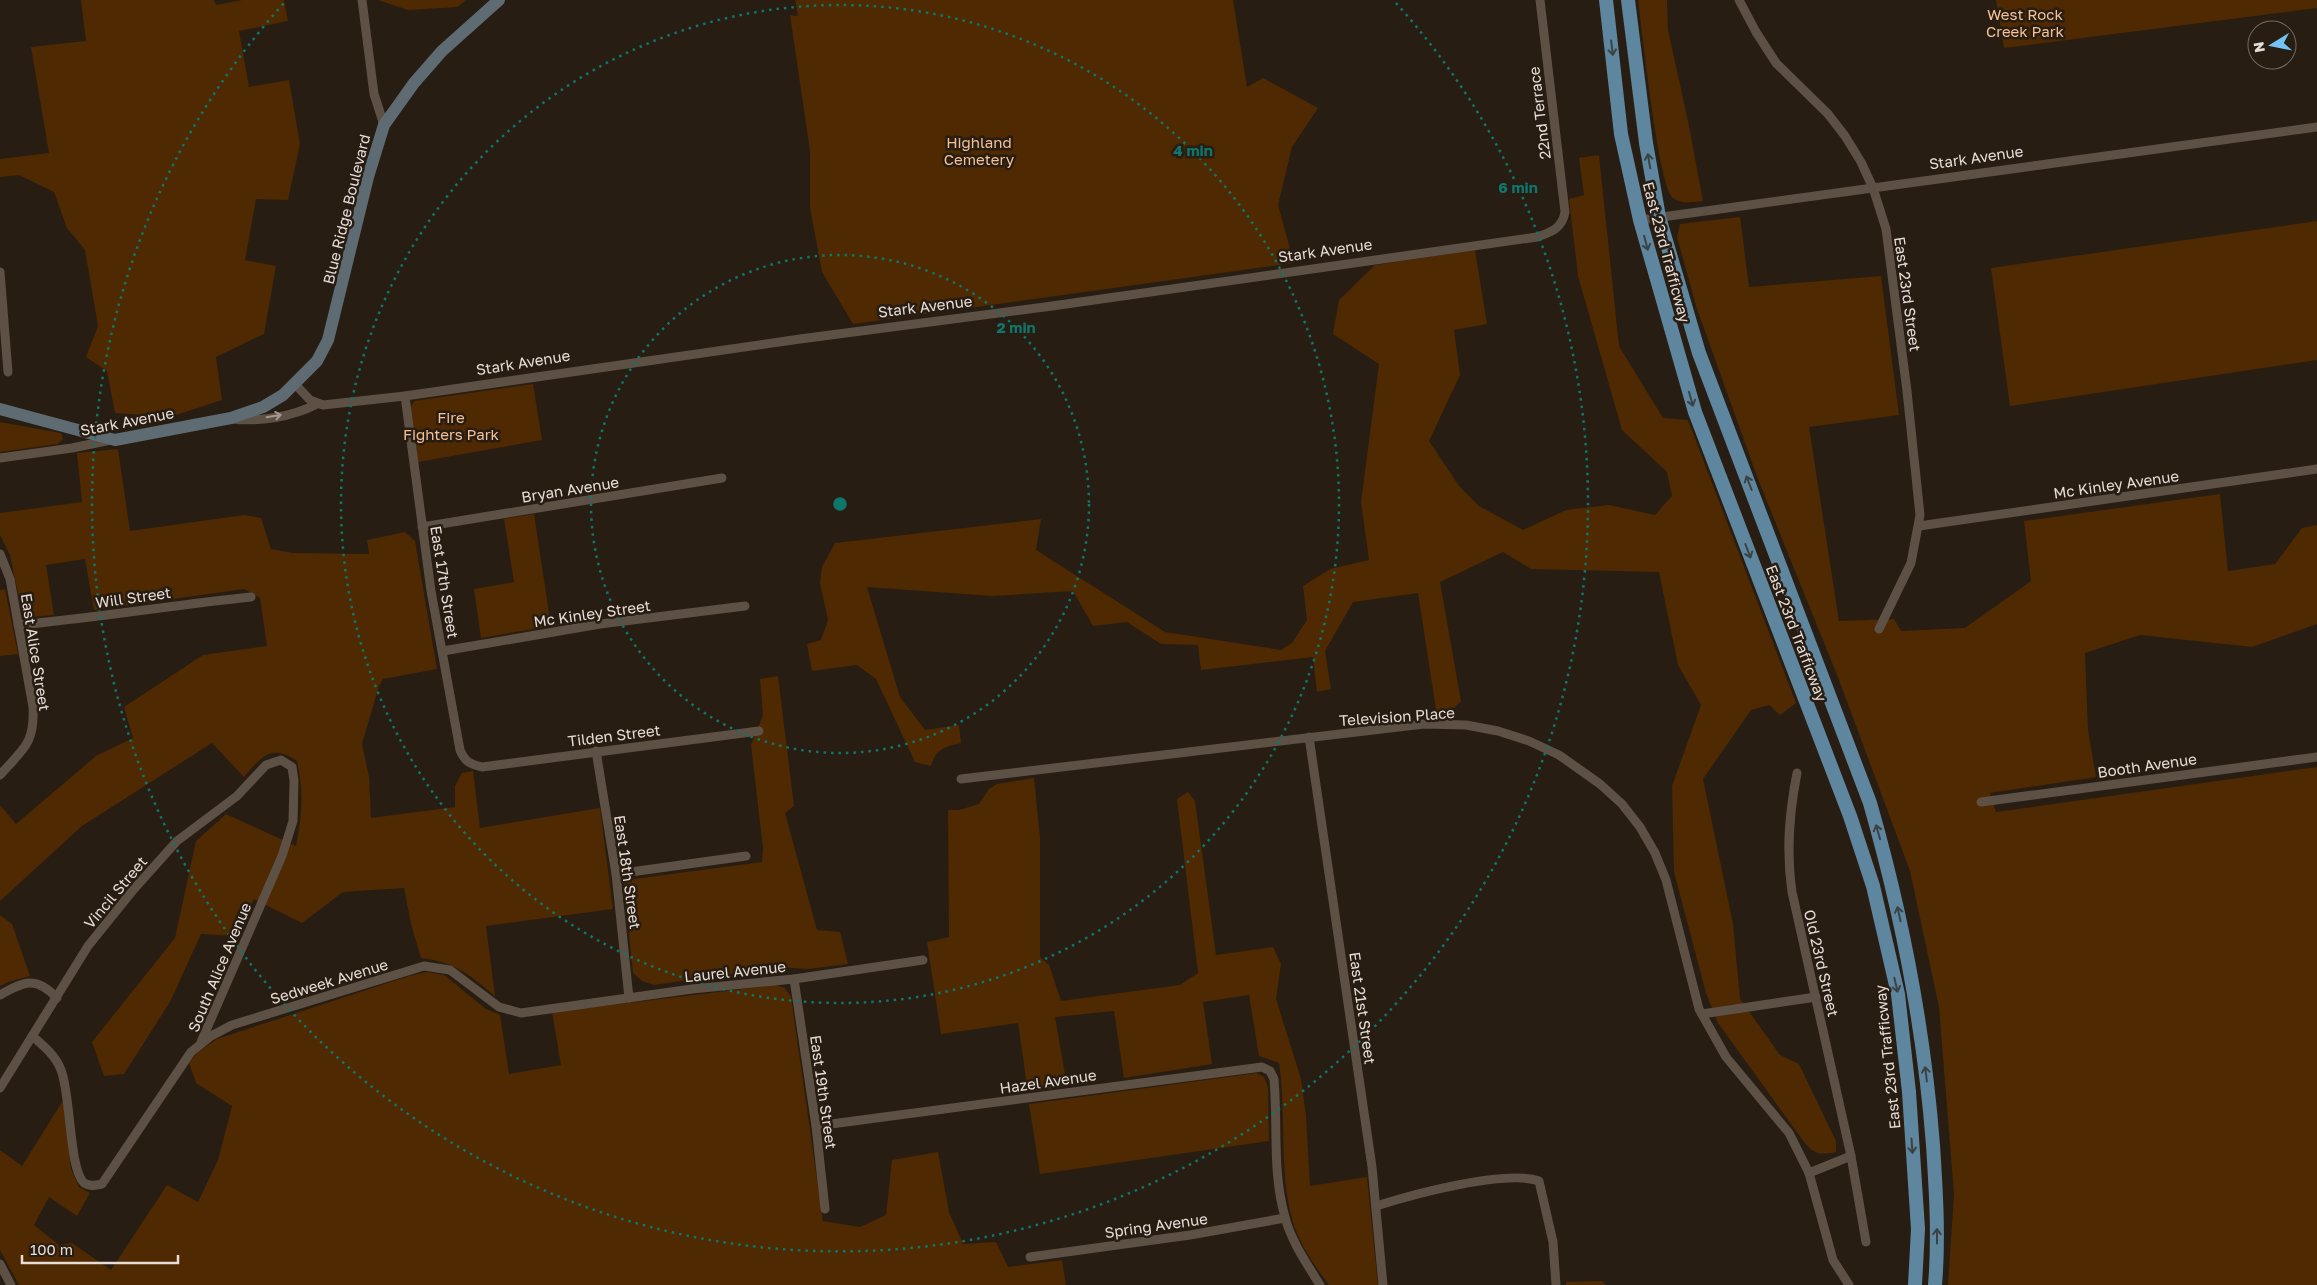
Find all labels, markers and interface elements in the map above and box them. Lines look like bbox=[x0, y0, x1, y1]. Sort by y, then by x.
park label: West Rock Creek Park bbox=[1986, 5, 2065, 40]
north arrow bbox=[2247, 20, 2297, 70]
one-way arrow bbox=[1607, 40, 1617, 56]
text: N bbox=[2249, 41, 2268, 54]
street label: 22nd Terrace bbox=[1524, 65, 1554, 160]
street label: Blue Ridge Boulevard bbox=[319, 132, 373, 286]
park label: Highland Cemetery bbox=[944, 133, 1015, 168]
text: 4 min bbox=[1173, 141, 1213, 159]
street label: Stark Avenue bbox=[1928, 141, 2024, 173]
one-way arrow bbox=[1644, 154, 1654, 170]
text: 6 min bbox=[1498, 178, 1538, 196]
street label: East 23rd Trafficway bbox=[1640, 180, 1695, 325]
street label: Stark Avenue bbox=[1277, 234, 1373, 266]
one-way arrow bbox=[1642, 234, 1651, 250]
street label: East 23rd Street bbox=[1891, 235, 1925, 353]
street label: Stark Avenue bbox=[877, 291, 973, 321]
text: 2 min bbox=[996, 318, 1036, 336]
street label: Stark Avenue bbox=[475, 346, 572, 378]
one-way arrow bbox=[1686, 390, 1696, 406]
street label: Stark Avenue bbox=[79, 403, 176, 439]
park label: Fire Fighters Park bbox=[403, 408, 500, 443]
one-way arrow bbox=[266, 411, 282, 421]
street label: Mc Kinley Avenue bbox=[2052, 466, 2180, 502]
street label: Bryan Avenue bbox=[520, 472, 620, 506]
one-way arrow bbox=[1744, 476, 1753, 491]
centre of rings bbox=[831, 495, 849, 513]
street label: East 17th Street bbox=[427, 524, 463, 640]
one-way arrow bbox=[1744, 543, 1753, 558]
street label: East 23rd Trafficway bbox=[1763, 562, 1832, 704]
street label: Will Street bbox=[94, 583, 172, 611]
street label: East Alice Street bbox=[18, 592, 54, 712]
street label: Mc Kinley Street bbox=[532, 596, 652, 630]
street label: Television Place bbox=[1338, 703, 1456, 729]
street label: Tilden Street bbox=[567, 720, 661, 750]
street label: Booth Avenue bbox=[2096, 749, 2198, 781]
street label: East 18th Street bbox=[611, 814, 645, 930]
one-way arrow bbox=[1873, 825, 1883, 841]
street label: Vincil Street bbox=[80, 852, 150, 932]
street label: South Alice Avenue bbox=[184, 899, 255, 1034]
one-way arrow bbox=[1894, 907, 1903, 923]
street label: Old 23rd Street bbox=[1801, 908, 1843, 1018]
street label: East 21st Street bbox=[1346, 951, 1380, 1065]
street label: Sedweek Avenue bbox=[268, 954, 390, 1007]
street label: Laurel Avenue bbox=[683, 957, 787, 985]
one-way arrow bbox=[1892, 976, 1901, 992]
street label: East 23rd Trafficway bbox=[1870, 983, 1904, 1130]
street label: East 19th Street bbox=[807, 1034, 841, 1150]
street label: Hazel Avenue bbox=[998, 1065, 1098, 1097]
one-way arrow bbox=[1921, 1067, 1931, 1083]
one-way arrow bbox=[1908, 1138, 1917, 1154]
street label: Spring Avenue bbox=[1103, 1209, 1209, 1241]
one-way arrow bbox=[1932, 1229, 1942, 1245]
scale bar bbox=[22, 1232, 179, 1264]
text: 100 m bbox=[30, 1240, 73, 1258]

